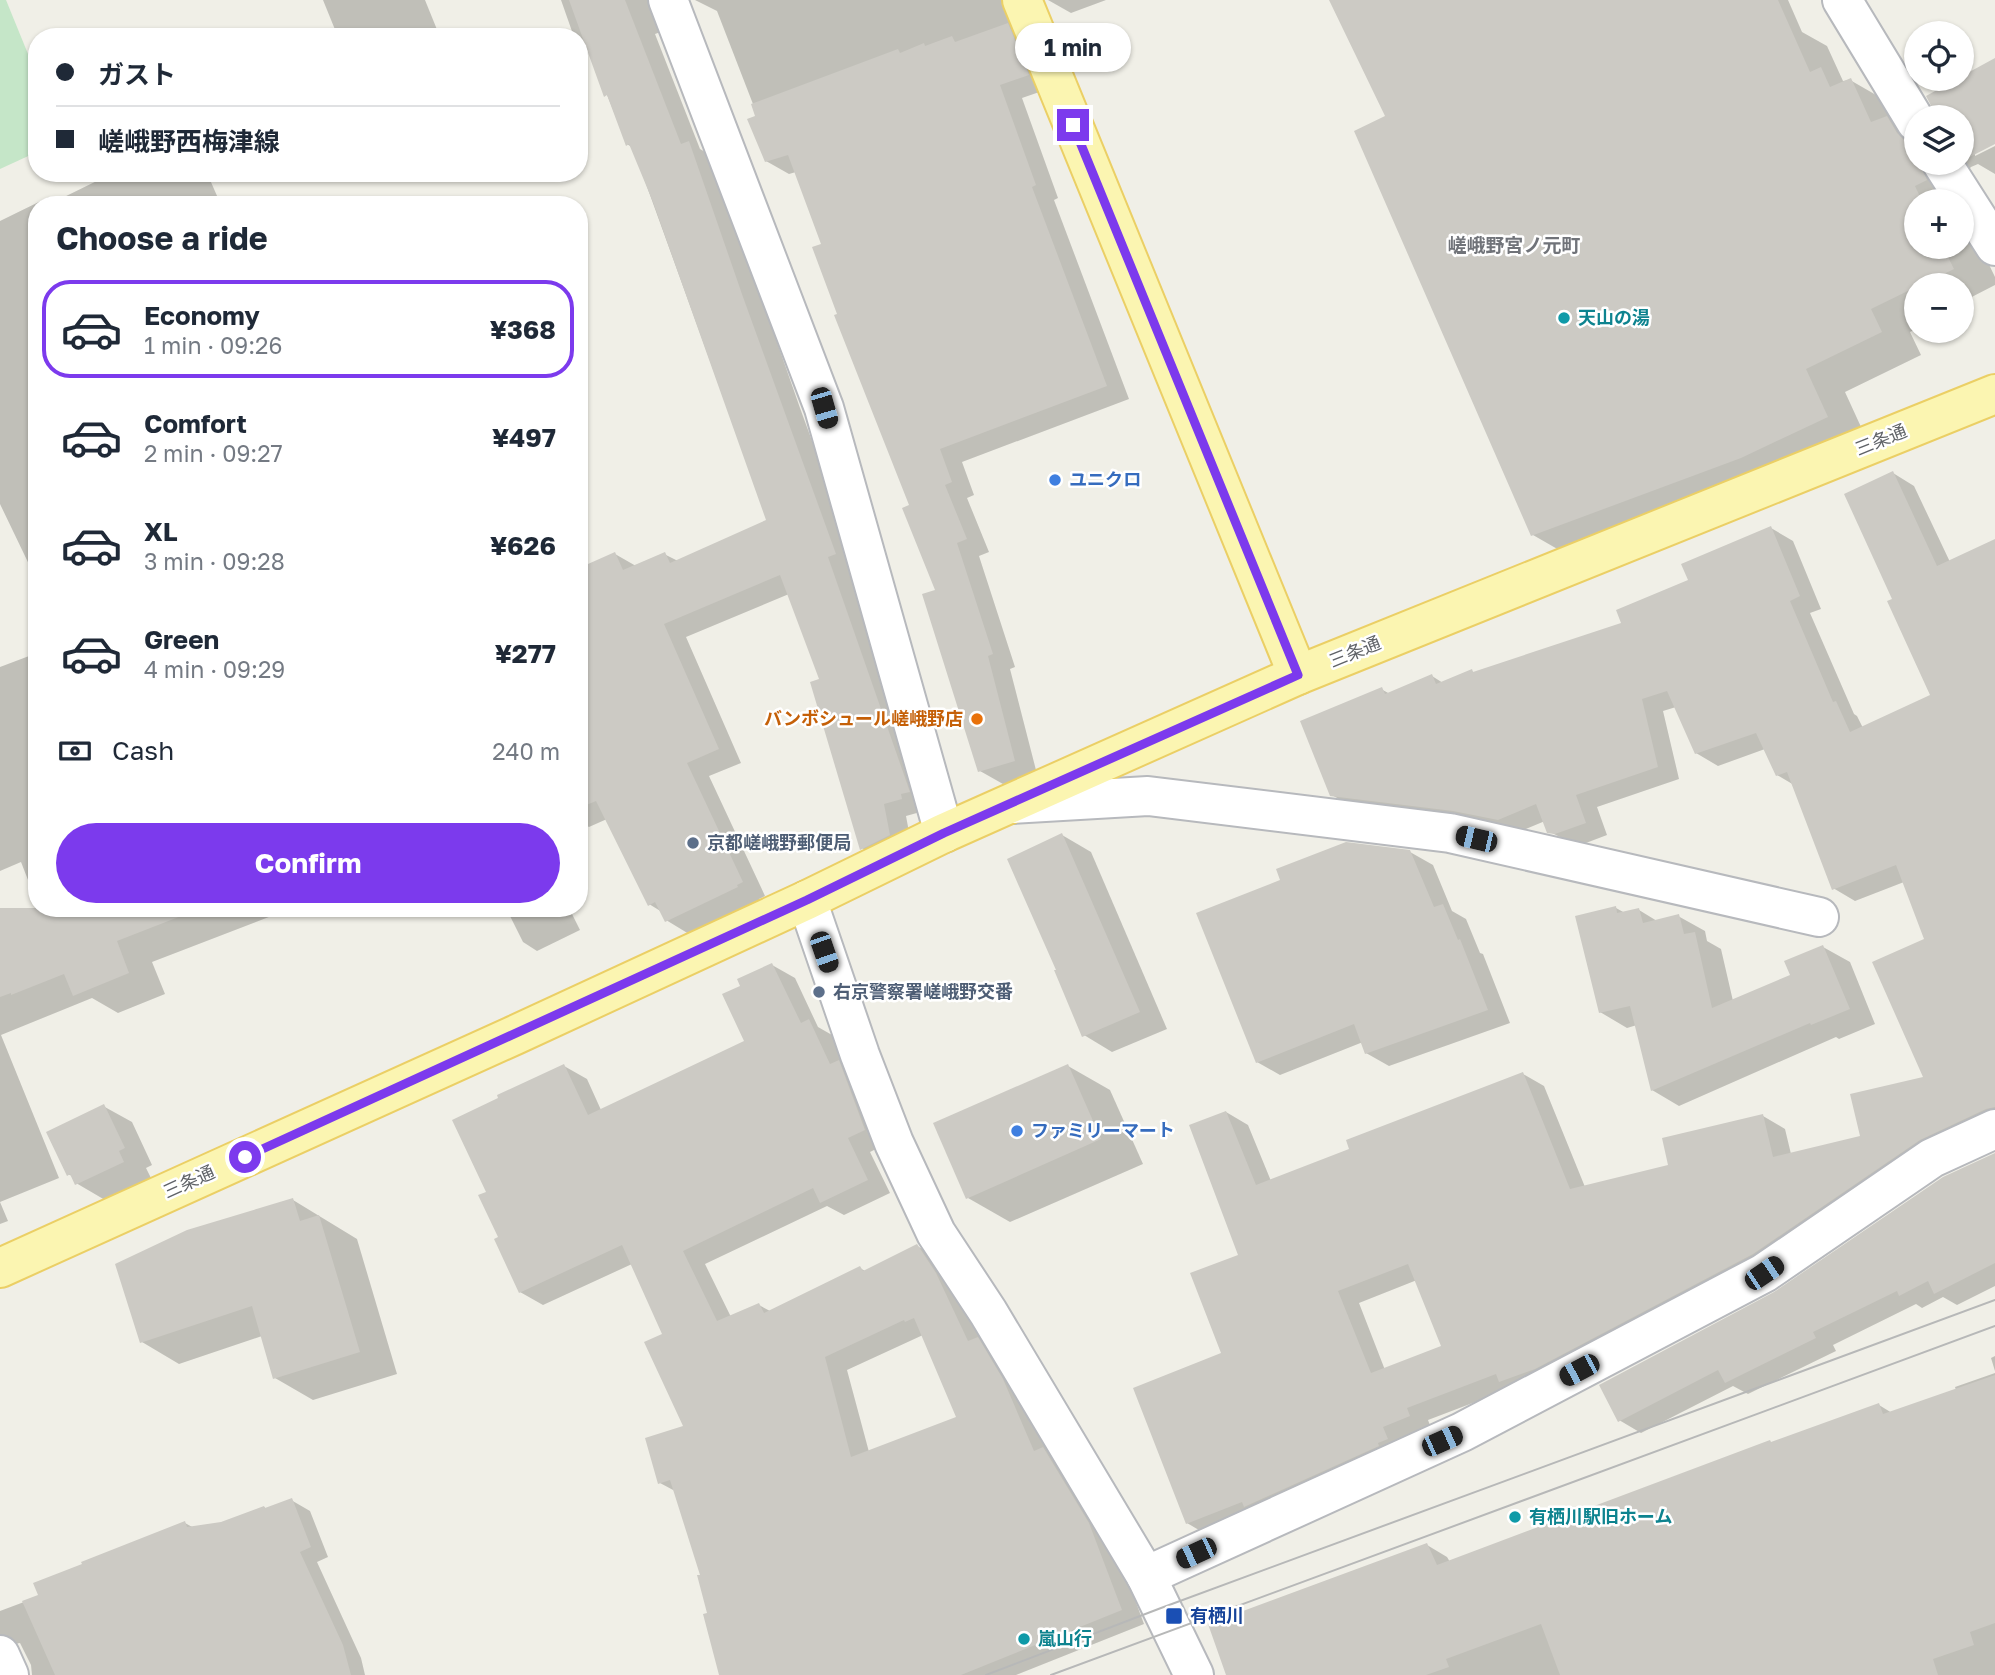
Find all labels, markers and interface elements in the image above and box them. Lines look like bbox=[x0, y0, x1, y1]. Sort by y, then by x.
map controls bbox=[1904, 21, 1974, 343]
button: locate bbox=[1904, 21, 1974, 91]
callout: 1 min bbox=[1015, 24, 1131, 72]
text: 1 min bbox=[1044, 33, 1102, 61]
text: ガスト bbox=[98, 59, 176, 90]
button: layers bbox=[1904, 105, 1974, 175]
route end bbox=[1057, 109, 1089, 141]
text: 嵯峨野西梅津線 bbox=[98, 126, 280, 157]
button: + bbox=[1904, 189, 1974, 259]
text: Choose a ride bbox=[56, 219, 268, 257]
district label: 嵯峨野宮ノ元町 bbox=[1447, 233, 1581, 256]
button: − bbox=[1904, 273, 1974, 343]
icon: car bbox=[60, 298, 123, 361]
text: Economy bbox=[144, 300, 260, 331]
place label: 天山の湯 bbox=[1578, 306, 1650, 328]
marker: 天山の湯 bbox=[1556, 310, 1572, 326]
text: ¥368 bbox=[490, 314, 556, 345]
text: 1 min · 09:26 bbox=[144, 331, 282, 359]
car bbox=[809, 385, 840, 431]
icon: car bbox=[60, 406, 123, 469]
text: Comfort bbox=[144, 408, 247, 439]
street label: 三条通 bbox=[1851, 419, 1910, 459]
text: ¥497 bbox=[492, 422, 556, 453]
text: 2 min · 09:27 bbox=[144, 439, 283, 467]
place label: ユニクロ bbox=[1069, 468, 1141, 490]
marker: ユニクロ bbox=[1047, 472, 1063, 488]
icon: car bbox=[60, 514, 123, 577]
text: XL bbox=[144, 516, 178, 547]
text: ¥626 bbox=[490, 530, 556, 561]
text: 3 min · 09:28 bbox=[144, 547, 285, 575]
icon: car bbox=[60, 622, 123, 685]
text: Green bbox=[144, 624, 219, 655]
street label: 三条通 bbox=[1325, 631, 1384, 671]
text: ¥277 bbox=[495, 638, 556, 669]
text: 4 min · 09:29 bbox=[144, 655, 285, 683]
place label: バンボシュール嵯峨野店 bbox=[764, 707, 963, 729]
marker: バンボシュール嵯峨野店 bbox=[969, 711, 985, 727]
icon: cash bbox=[56, 732, 94, 770]
text: Cash bbox=[112, 735, 174, 766]
text: 240 m bbox=[492, 737, 560, 765]
button: Confirm bbox=[56, 823, 560, 903]
car bbox=[1454, 824, 1499, 854]
place label: 京都嵯峨野郵便局 bbox=[707, 831, 851, 853]
marker: 京都嵯峨野郵便局 bbox=[685, 835, 701, 851]
car bbox=[808, 929, 841, 975]
place label: 右京警察署嵯峨野交番 bbox=[833, 980, 1013, 1002]
marker: 右京警察署嵯峨野交番 bbox=[811, 984, 827, 1000]
place label: ファミリーマート bbox=[1031, 1119, 1175, 1141]
marker: ファミリーマート bbox=[1009, 1123, 1025, 1139]
route start bbox=[229, 1141, 261, 1173]
street label: 三条通 bbox=[159, 1160, 218, 1202]
car bbox=[1741, 1253, 1788, 1293]
car bbox=[1556, 1351, 1603, 1389]
car bbox=[1419, 1423, 1466, 1459]
place label: 有栖川駅旧ホーム bbox=[1529, 1505, 1672, 1527]
marker: 有栖川駅旧ホーム bbox=[1507, 1509, 1523, 1525]
car bbox=[1173, 1535, 1220, 1571]
place label: 有栖川 bbox=[1190, 1604, 1244, 1626]
marker: 有栖川 bbox=[1164, 1606, 1184, 1626]
place label: 嵐山行 bbox=[1038, 1627, 1092, 1649]
marker: 嵐山行 bbox=[1016, 1631, 1032, 1647]

